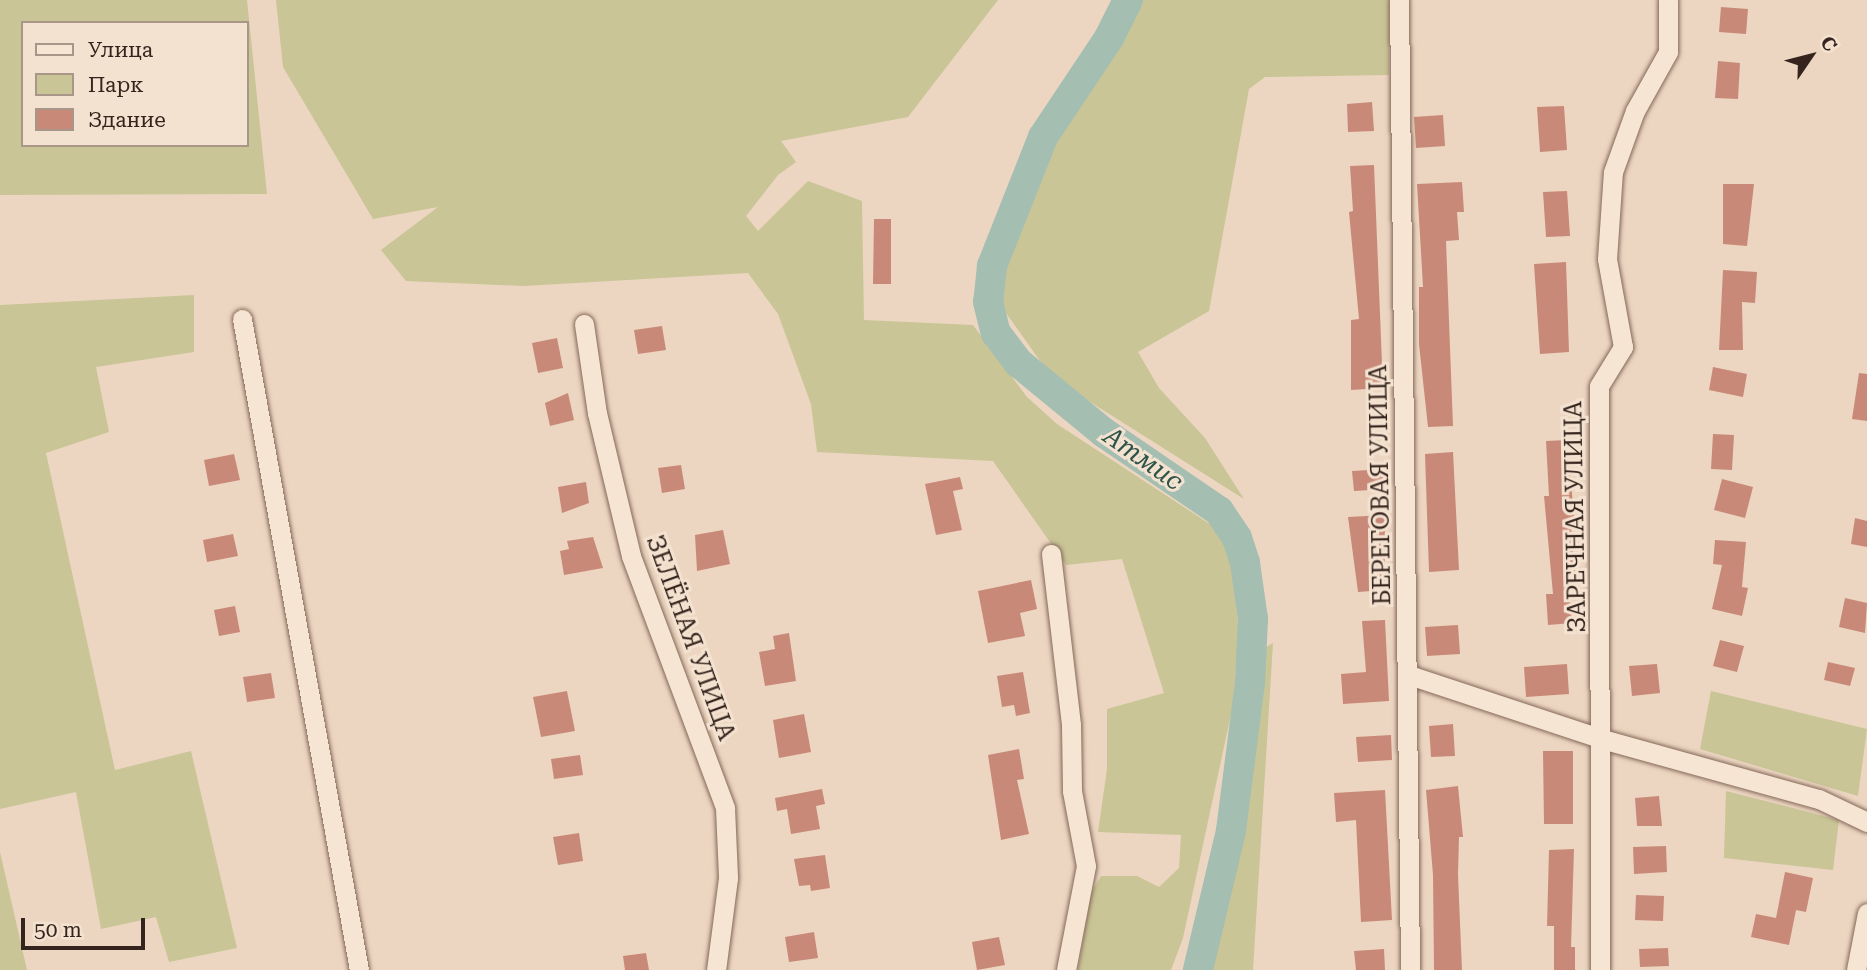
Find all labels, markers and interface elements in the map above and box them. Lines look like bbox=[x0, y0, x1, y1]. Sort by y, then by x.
legend bbox=[21, 21, 248, 147]
north arrow bbox=[1776, 21, 1846, 91]
text: С bbox=[1815, 32, 1842, 56]
text: Улица bbox=[88, 38, 153, 62]
text: Парк bbox=[88, 73, 144, 97]
text: Здание bbox=[88, 108, 166, 132]
street label: БЕРЕГОВАЯ УЛИЦА bbox=[1365, 364, 1397, 606]
street label: ЗАРЕЧНАЯ УЛИЦА bbox=[1560, 401, 1592, 633]
water label: Атмис bbox=[1097, 421, 1189, 497]
street label: ЗЕЛЁНАЯ УЛИЦА bbox=[639, 531, 741, 745]
scale bar bbox=[24, 904, 149, 948]
text: 50 m bbox=[34, 918, 82, 942]

